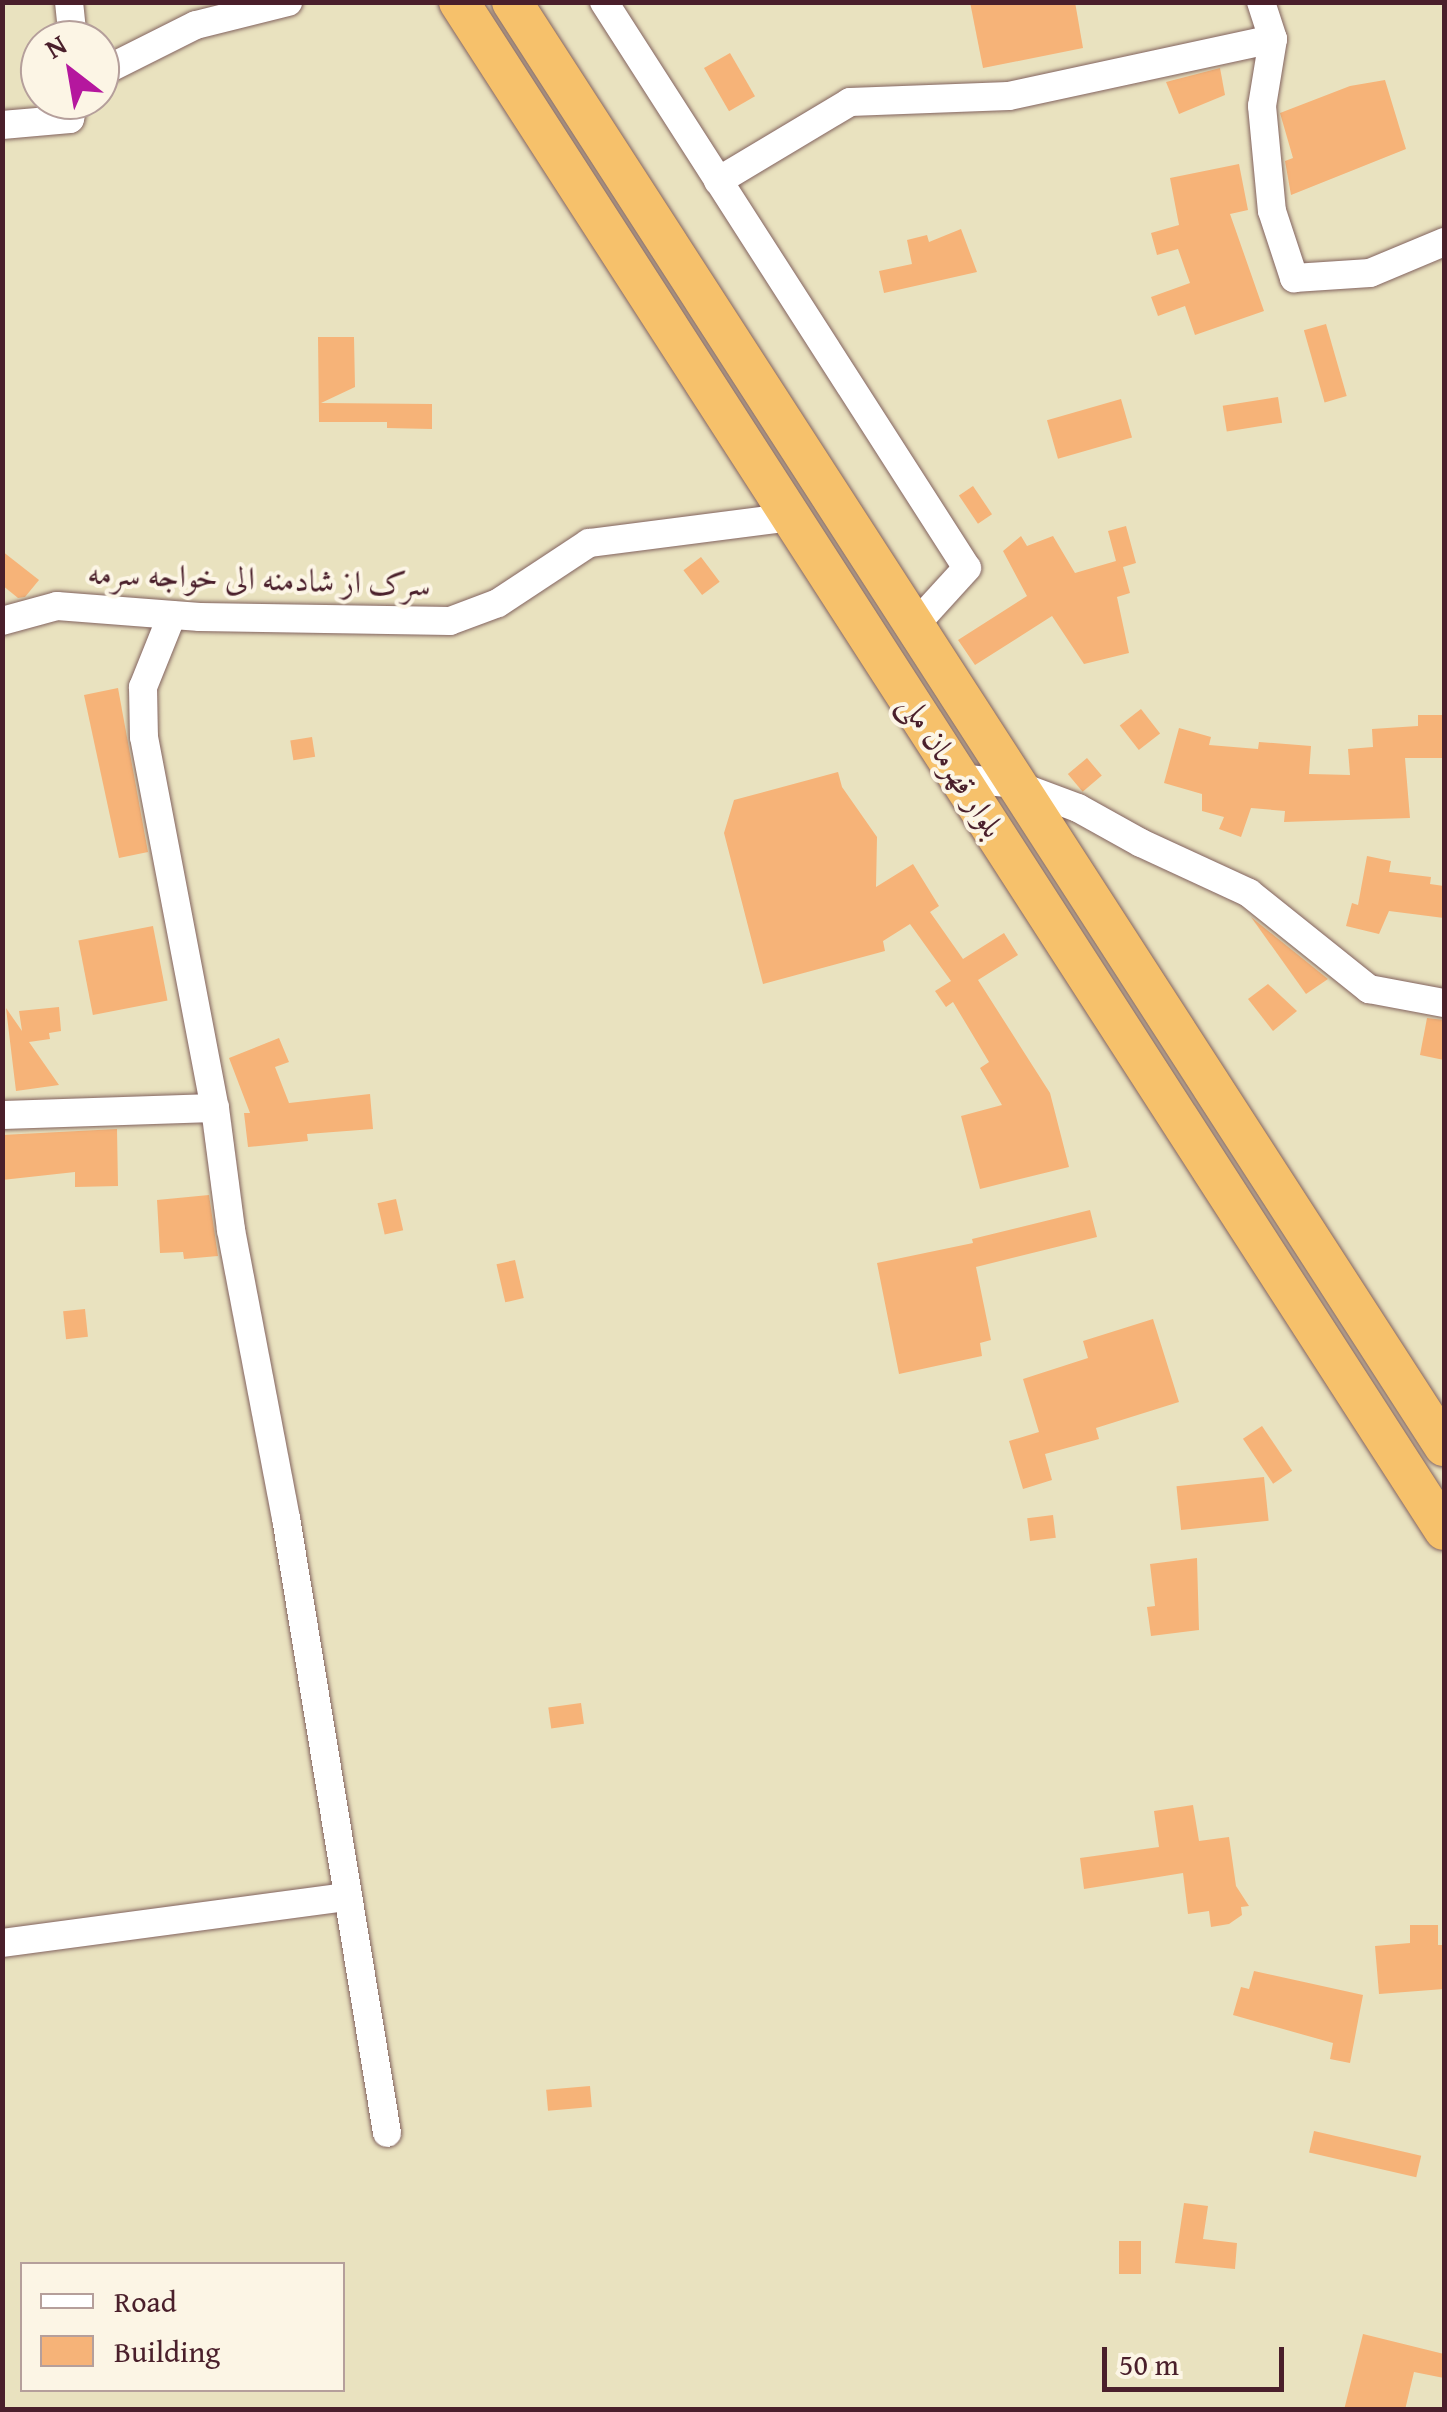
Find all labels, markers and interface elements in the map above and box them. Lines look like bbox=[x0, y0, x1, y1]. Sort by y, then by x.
north arrow bbox=[20, 20, 120, 120]
text: N bbox=[37, 23, 74, 68]
street label: سرک از شادمنه الی خواجه سرمه bbox=[87, 554, 431, 604]
street label: بلوار قهرمان ملی bbox=[892, 687, 1012, 845]
legend bbox=[20, 2262, 345, 2392]
text: Road bbox=[114, 2279, 177, 2323]
scale bar bbox=[1107, 2327, 1290, 2389]
text: Building bbox=[114, 2329, 220, 2373]
text: 50 m bbox=[1119, 2342, 1179, 2386]

